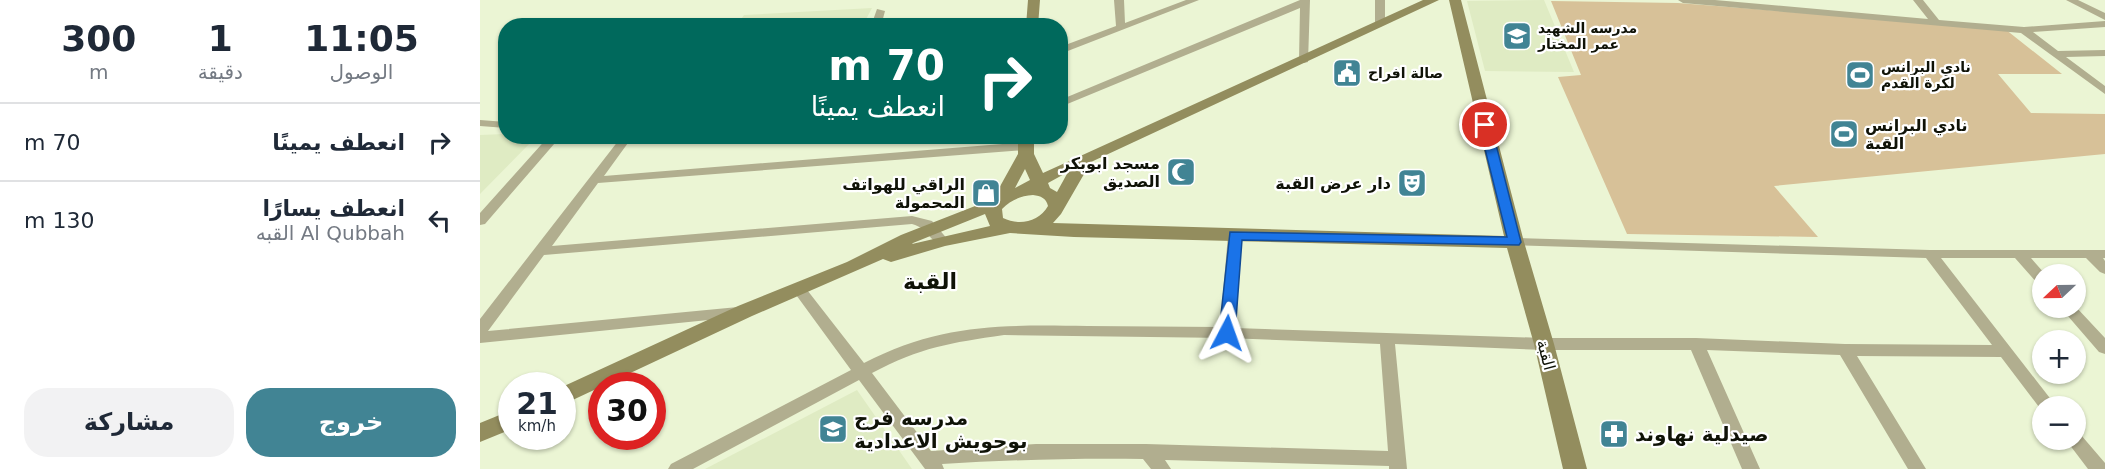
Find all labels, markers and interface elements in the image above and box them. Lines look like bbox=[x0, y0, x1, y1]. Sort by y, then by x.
text: 300 bbox=[61, 18, 136, 59]
text: 1 bbox=[208, 18, 233, 59]
text: 11:05 bbox=[304, 18, 419, 59]
school or university icon: مدرسه الشهيد عمر المختار bbox=[1501, 20, 1533, 52]
place label: مدرسه الشهيد عمر المختار bbox=[1537, 20, 1637, 53]
text: 70 m bbox=[828, 41, 945, 90]
icon: right bbox=[966, 42, 1044, 120]
public building icon: صالة افراح bbox=[1331, 57, 1363, 89]
sports icon: نادي البرانس لكرة القدم bbox=[1844, 59, 1876, 91]
place label: نادي البرانس لكرة القدم bbox=[1881, 59, 1971, 92]
text: m bbox=[89, 60, 109, 84]
text: دقيقة bbox=[198, 60, 243, 84]
text: الوصول bbox=[330, 60, 393, 84]
place label: صالة افراح bbox=[1368, 65, 1443, 82]
text: انعطف يمينًا bbox=[811, 91, 945, 122]
pin bbox=[1459, 99, 1510, 150]
icon: arrive bbox=[1468, 108, 1501, 141]
place label: نادي البرانس القبة bbox=[1865, 116, 1968, 153]
sports icon: نادي البرانس القبة bbox=[1828, 118, 1860, 150]
icon: right bbox=[423, 126, 456, 159]
text: 70 m bbox=[24, 130, 80, 155]
text: انعطف يمينًا bbox=[272, 130, 405, 155]
place label: مسجد ابوبكر الصديق bbox=[1060, 154, 1160, 191]
mosque icon: مسجد ابوبكر الصديق bbox=[1165, 156, 1197, 188]
theatre icon: دار عرض القبة bbox=[1396, 167, 1428, 199]
place label: دار عرض القبة bbox=[1275, 174, 1391, 193]
place label: الراقي للهواتف المحمولة bbox=[842, 175, 965, 212]
shop icon: الراقي للهواتف المحمولة bbox=[970, 177, 1002, 209]
text: انعطف يسارًا bbox=[262, 196, 405, 221]
icon: left bbox=[423, 204, 456, 237]
text: 130 m bbox=[24, 208, 94, 233]
text: Al Qubbah القبه bbox=[256, 221, 405, 245]
north arrow bbox=[2032, 264, 2086, 318]
map controls bbox=[2032, 264, 2086, 450]
district label: القبة bbox=[903, 269, 957, 294]
position arrow bbox=[1195, 301, 1259, 365]
button: + bbox=[2032, 330, 2086, 384]
street label: القبة bbox=[1533, 338, 1559, 372]
speed limit sign: 30 bbox=[588, 372, 666, 450]
text: 21 bbox=[516, 386, 558, 421]
button: مشاركة bbox=[24, 388, 234, 457]
button: خروج bbox=[246, 388, 456, 457]
button: − bbox=[2032, 396, 2086, 450]
place label: مدرسه فرج بوحويش الاعدادية bbox=[854, 406, 1027, 453]
school or university icon: مدرسه فرج بوحويش الاعدادية bbox=[817, 413, 849, 445]
text: km/h bbox=[518, 417, 556, 435]
pharmacy icon: صيدلية نهاوند bbox=[1598, 418, 1630, 450]
place label: صيدلية نهاوند bbox=[1635, 422, 1769, 446]

